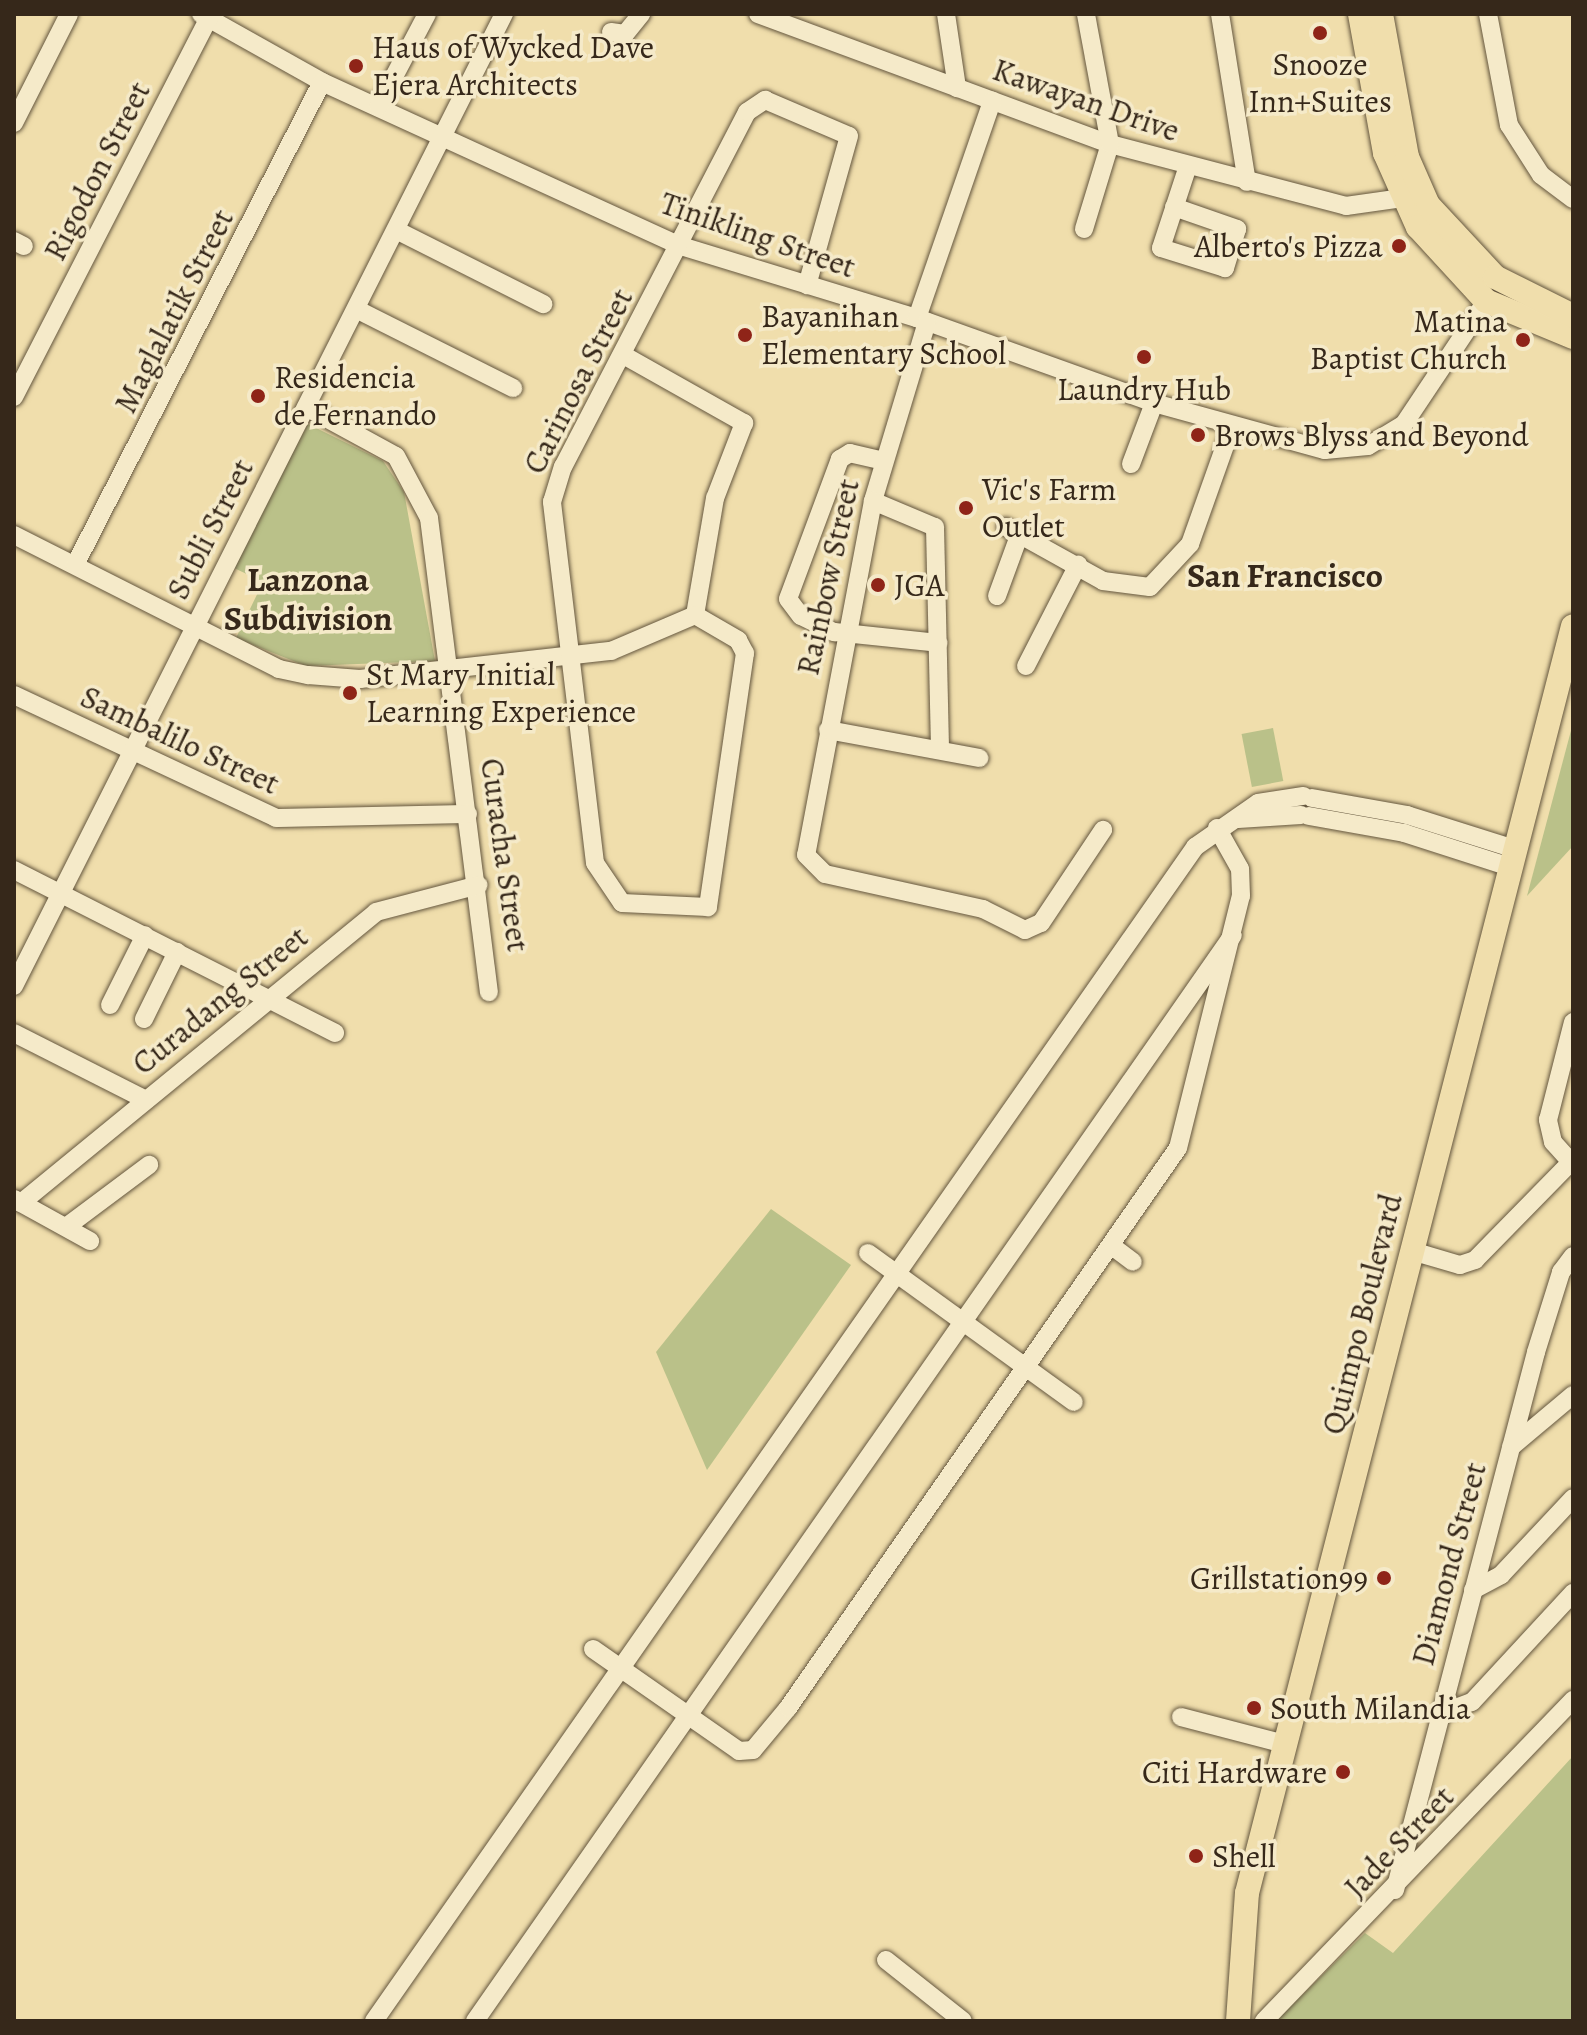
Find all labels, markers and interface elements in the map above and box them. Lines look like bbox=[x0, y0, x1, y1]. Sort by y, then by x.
marker: Snooze Inn+Suites bbox=[1311, 24, 1329, 42]
place label: Haus of Wycked Dave Ejera Architects bbox=[372, 29, 654, 104]
place label: Snooze Inn+Suites bbox=[1248, 46, 1392, 121]
street label: Kawayan Drive bbox=[988, 50, 1184, 150]
marker: Haus of Wycked Dave Ejera Architects bbox=[347, 57, 365, 75]
street label: Rigodon Street bbox=[35, 75, 159, 267]
street label: Tinikling Street bbox=[656, 184, 860, 286]
street label: Maglalatik Street bbox=[106, 203, 242, 419]
place label: Alberto's Pizza bbox=[1194, 227, 1383, 265]
marker: Alberto's Pizza bbox=[1390, 237, 1408, 255]
street label: Carinosa Street bbox=[515, 282, 641, 480]
place label: Bayanihan Elementary School bbox=[761, 298, 1006, 373]
place label: Matina Baptist Church bbox=[1310, 303, 1507, 378]
marker: Bayanihan Elementary School bbox=[736, 326, 754, 344]
marker: Matina Baptist Church bbox=[1514, 331, 1532, 349]
marker: Laundry Hub bbox=[1135, 348, 1153, 366]
place label: Residencia de Fernando bbox=[274, 359, 436, 434]
place label: Laundry Hub bbox=[1057, 370, 1231, 408]
marker: Residencia de Fernando bbox=[249, 387, 267, 405]
place label: Brows Blyss and Beyond bbox=[1214, 416, 1529, 454]
marker: Brows Blyss and Beyond bbox=[1189, 426, 1207, 444]
street label: Subli Street bbox=[158, 452, 262, 606]
place label: Vic's Farm Outlet bbox=[982, 471, 1116, 546]
street label: Rainbow Street bbox=[788, 475, 868, 679]
marker: Vic's Farm Outlet bbox=[957, 499, 975, 517]
district label: San Francisco bbox=[1187, 556, 1383, 596]
district label: Lanzona Subdivision bbox=[224, 559, 392, 638]
place label: JGA bbox=[894, 566, 944, 604]
marker: JGA bbox=[869, 576, 887, 594]
place label: St Mary Initial Learning Experience bbox=[366, 656, 636, 731]
street label: Sambalilo Street bbox=[75, 677, 285, 803]
marker: St Mary Initial Learning Experience bbox=[341, 684, 359, 702]
street label: Curacha Street bbox=[472, 756, 538, 954]
street label: Curadang Street bbox=[124, 917, 316, 1083]
street label: Quimpo Boulevard bbox=[1314, 1190, 1410, 1438]
street label: Diamond Street bbox=[1403, 1458, 1495, 1670]
place label: Grillstation99 bbox=[1190, 1559, 1368, 1597]
marker: Grillstation99 bbox=[1375, 1569, 1393, 1587]
place label: South Milandia bbox=[1270, 1689, 1471, 1727]
marker: South Milandia bbox=[1245, 1699, 1263, 1717]
place label: Citi Hardware bbox=[1142, 1753, 1327, 1791]
marker: Citi Hardware bbox=[1334, 1763, 1352, 1781]
street label: Jade Street bbox=[1336, 1778, 1462, 1906]
place label: Shell bbox=[1212, 1837, 1276, 1875]
marker: Shell bbox=[1187, 1847, 1205, 1865]

